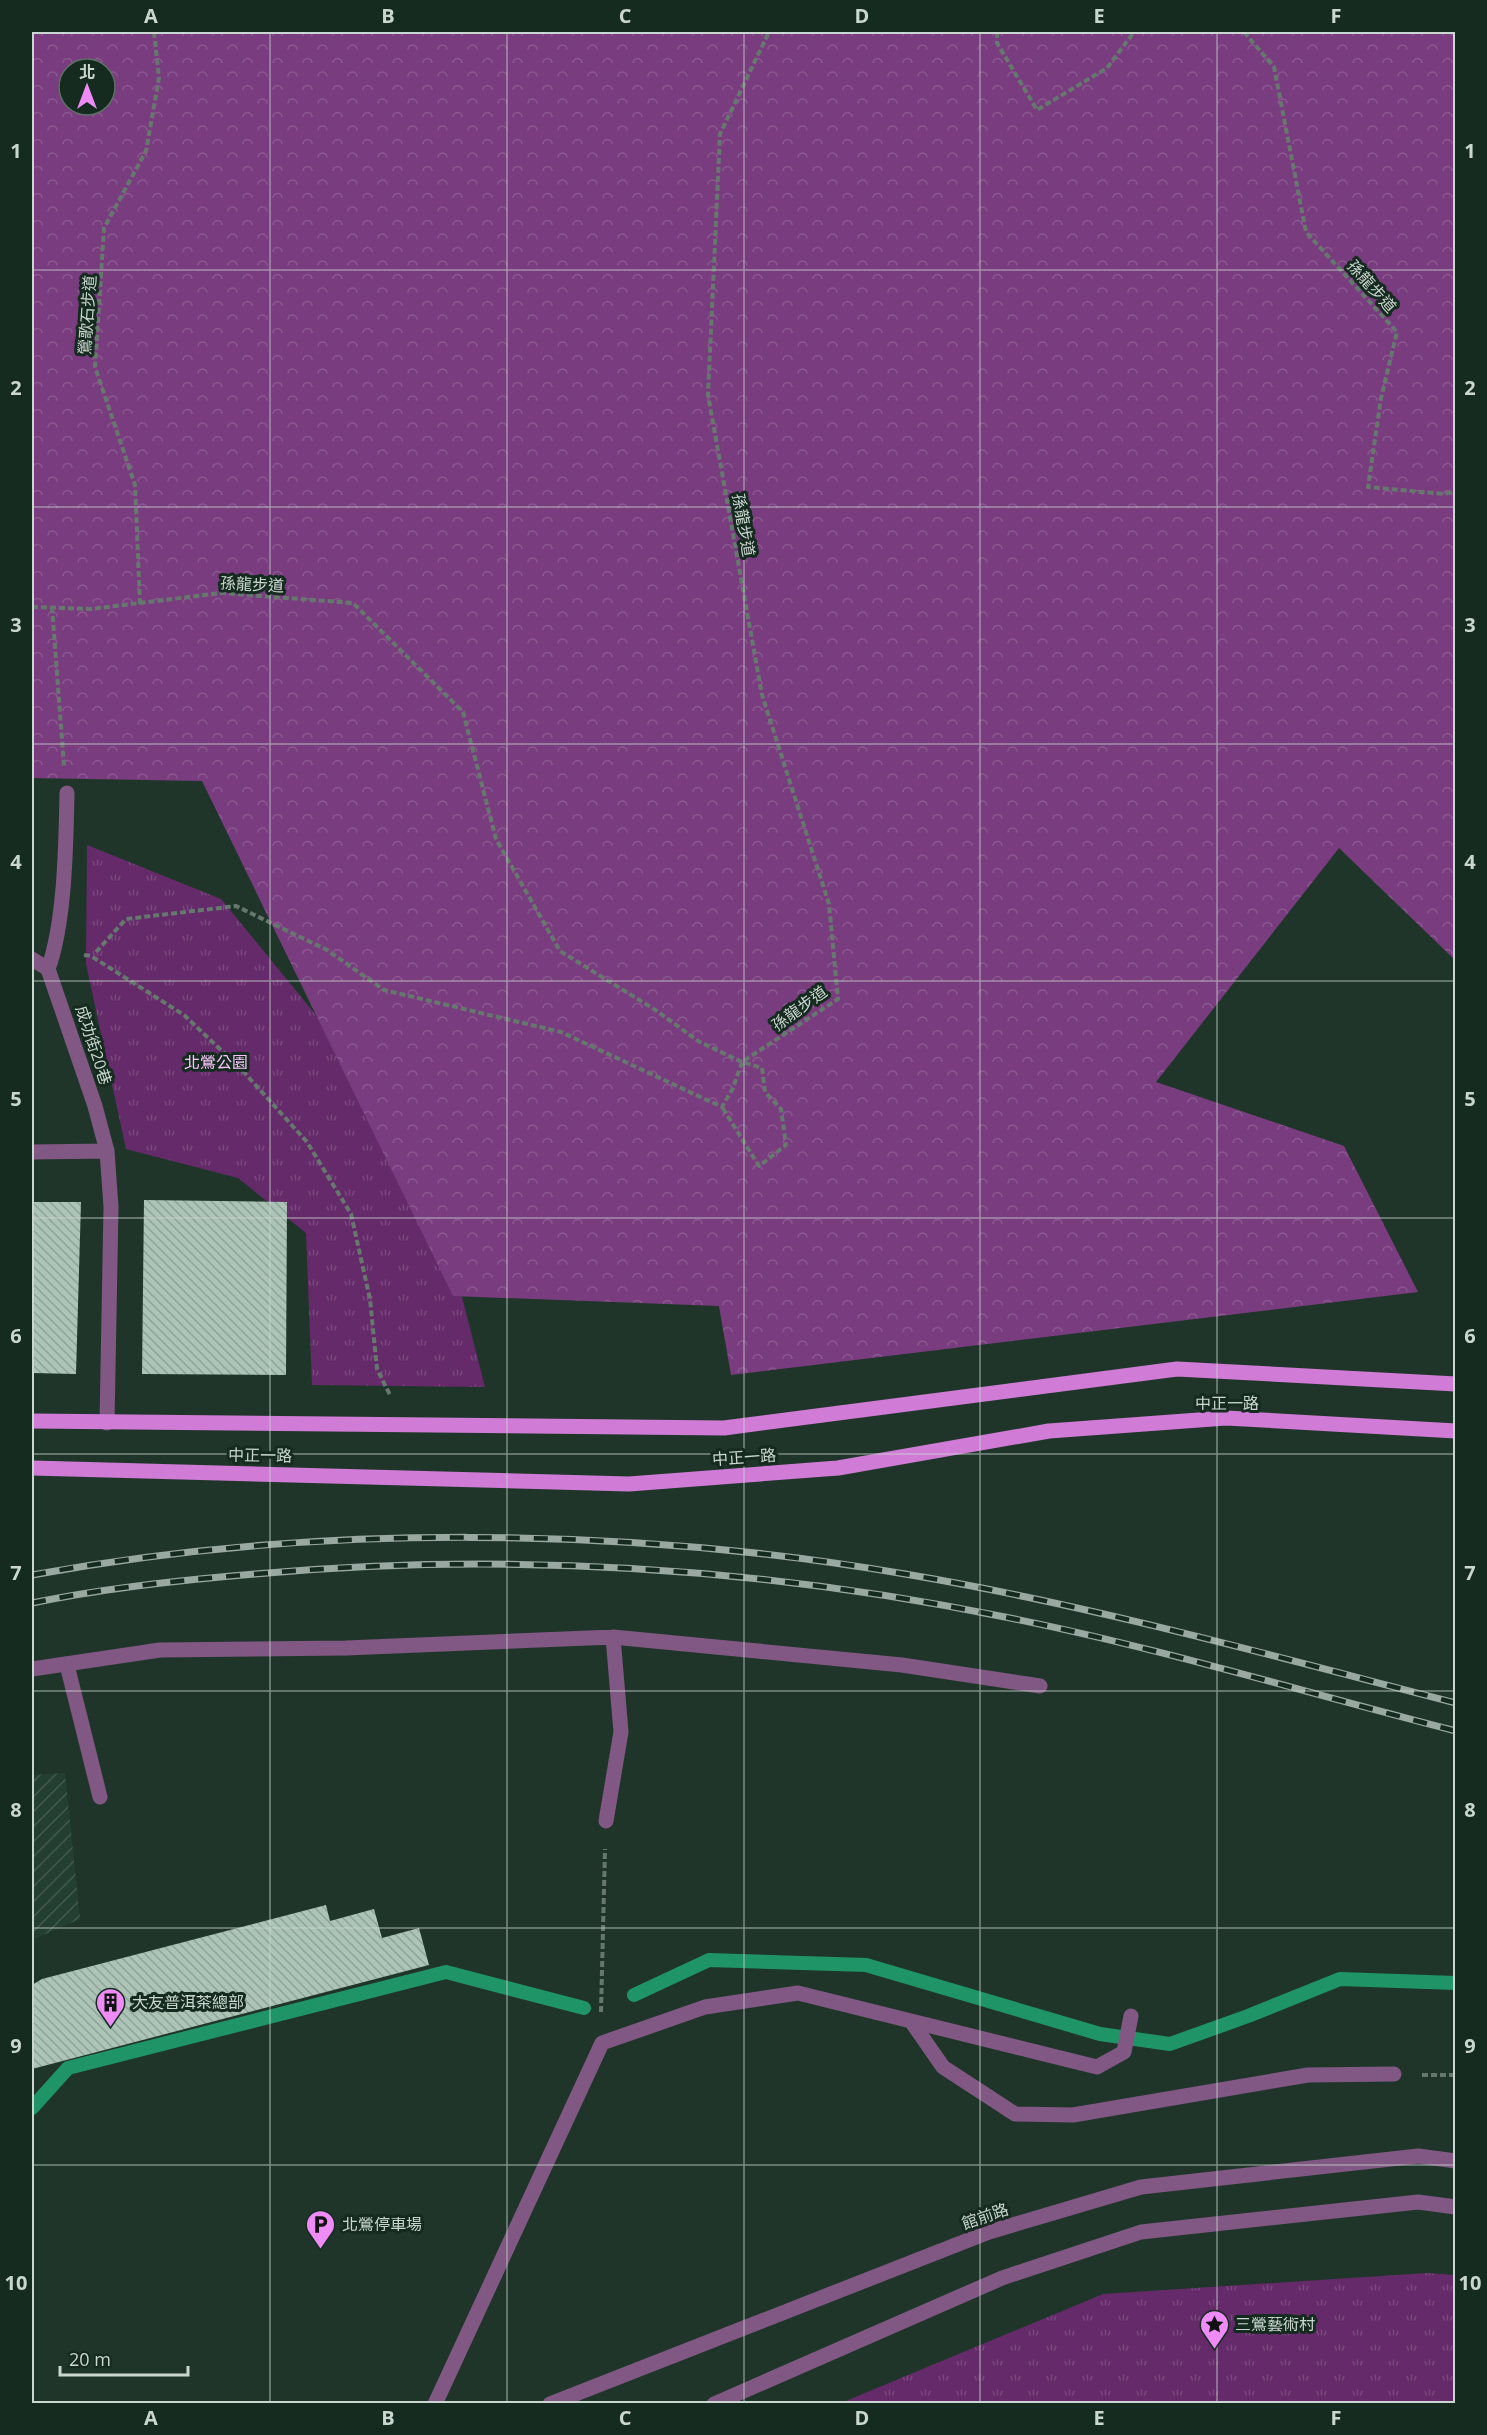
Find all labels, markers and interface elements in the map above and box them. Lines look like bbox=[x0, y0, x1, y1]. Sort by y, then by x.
text: A bbox=[144, 2, 158, 29]
text: B bbox=[381, 2, 395, 29]
text: C bbox=[619, 2, 632, 29]
text: D bbox=[855, 2, 869, 29]
text: E bbox=[1093, 2, 1105, 29]
text: F bbox=[1331, 2, 1341, 29]
north arrow bbox=[57, 57, 117, 117]
text: 北 bbox=[79, 61, 95, 83]
text: 1 bbox=[10, 137, 22, 164]
text: 1 bbox=[1464, 137, 1476, 164]
street label: 孫龍步道 bbox=[1342, 255, 1402, 317]
street label: 鶯歌石步道 bbox=[73, 274, 101, 356]
text: 2 bbox=[10, 374, 22, 401]
text: 2 bbox=[1464, 374, 1476, 401]
street label: 孫龍步道 bbox=[728, 492, 760, 558]
street label: 孫龍步道 bbox=[219, 571, 285, 597]
text: 3 bbox=[10, 611, 22, 638]
text: 3 bbox=[1464, 611, 1476, 638]
text: 4 bbox=[10, 848, 22, 875]
text: 4 bbox=[1464, 848, 1476, 875]
street label: 孫龍步道 bbox=[767, 980, 831, 1036]
street label: 成功街20巷 bbox=[71, 1002, 117, 1088]
park label: 北鶯公園 bbox=[184, 1051, 248, 1073]
text: 5 bbox=[10, 1085, 22, 1112]
text: 5 bbox=[1464, 1085, 1476, 1112]
text: 6 bbox=[10, 1322, 22, 1349]
text: 6 bbox=[1464, 1322, 1476, 1349]
street label: 中正一路 bbox=[1195, 1392, 1259, 1414]
street label: 中正一路 bbox=[228, 1443, 292, 1467]
street label: 中正一路 bbox=[711, 1444, 777, 1470]
text: 7 bbox=[10, 1559, 22, 1586]
text: 7 bbox=[1464, 1559, 1476, 1586]
text: 8 bbox=[10, 1796, 22, 1823]
text: 8 bbox=[1464, 1796, 1476, 1823]
building icon: 大友普洱茶總部 bbox=[95, 1986, 127, 2028]
place label: 大友普洱茶總部 bbox=[132, 1991, 244, 2013]
text: 9 bbox=[10, 2032, 22, 2059]
text: 9 bbox=[1464, 2032, 1476, 2059]
street label: 館前路 bbox=[959, 2198, 1011, 2234]
parking icon: 北鶯停車場 bbox=[305, 2208, 337, 2250]
place label: 北鶯停車場 bbox=[342, 2213, 422, 2235]
text: 10 bbox=[5, 2269, 27, 2296]
text: 10 bbox=[1459, 2269, 1481, 2296]
place icon: 三鶯藝術村 bbox=[1198, 2308, 1230, 2350]
place label: 三鶯藝術村 bbox=[1235, 2313, 1315, 2335]
scale bar bbox=[60, 2339, 188, 2377]
text: 20 m bbox=[69, 2347, 111, 2371]
text: A bbox=[144, 2404, 158, 2431]
text: B bbox=[381, 2404, 395, 2431]
text: C bbox=[619, 2404, 632, 2431]
text: D bbox=[855, 2404, 869, 2431]
text: E bbox=[1093, 2404, 1105, 2431]
text: F bbox=[1331, 2404, 1341, 2431]

